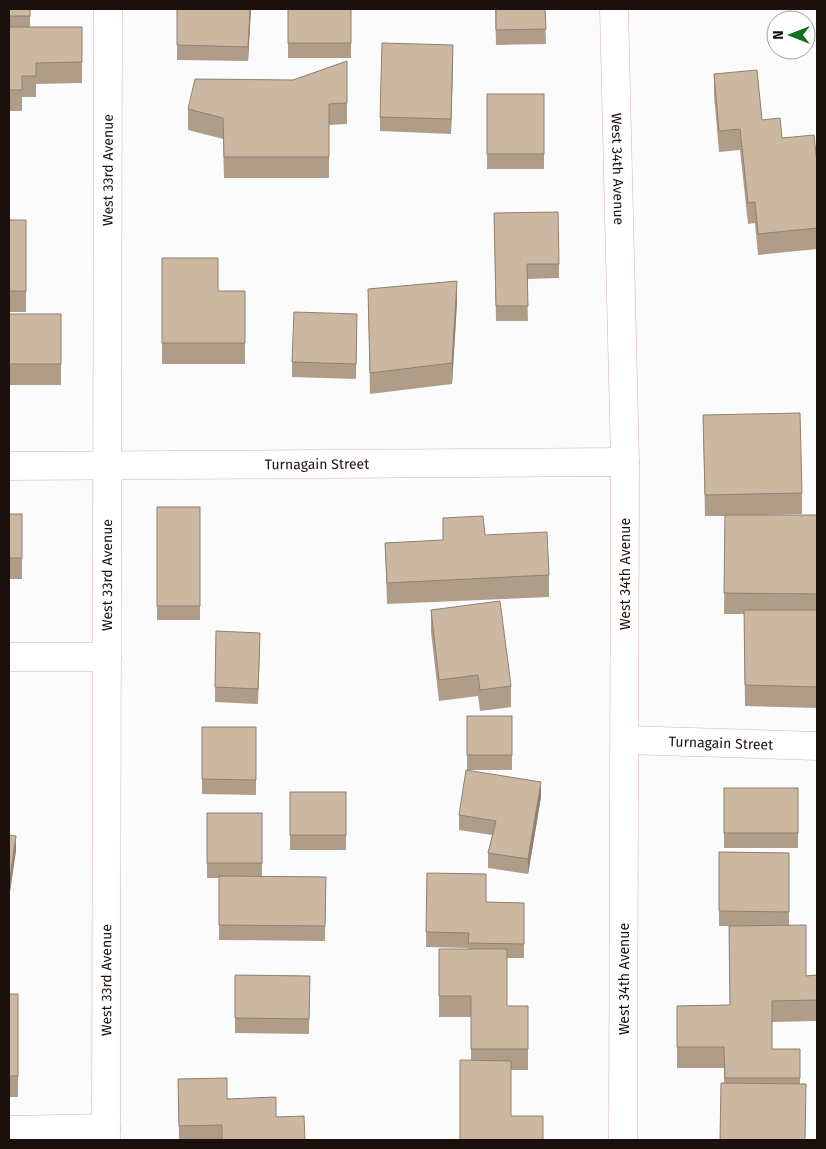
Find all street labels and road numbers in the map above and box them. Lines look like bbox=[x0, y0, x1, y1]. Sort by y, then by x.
street label: West 34th Avenue bbox=[608, 113, 628, 225]
street label: West 33rd Avenue bbox=[99, 114, 116, 226]
street label: Turnagain Street bbox=[265, 455, 370, 473]
street label: West 34th Avenue bbox=[617, 518, 634, 630]
street label: West 33rd Avenue bbox=[98, 519, 116, 631]
street label: Turnagain Street bbox=[668, 733, 774, 753]
street label: West 34th Avenue bbox=[616, 923, 633, 1035]
street label: West 33rd Avenue bbox=[98, 924, 115, 1036]

